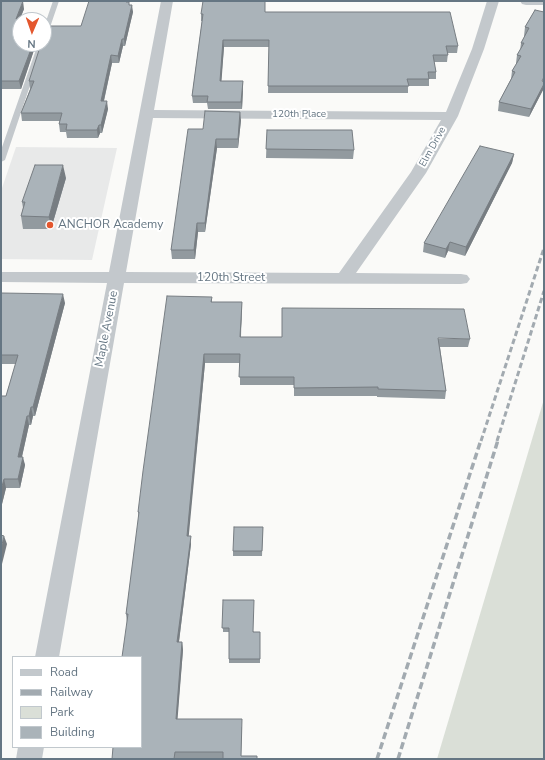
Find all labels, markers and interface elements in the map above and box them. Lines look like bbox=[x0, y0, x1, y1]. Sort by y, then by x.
north arrow bbox=[12, 12, 52, 52]
text: N bbox=[27, 36, 36, 51]
street label: 120th Place bbox=[272, 109, 326, 121]
street label: Elm Drive bbox=[417, 125, 449, 169]
place label: ANCHOR Academy bbox=[58, 218, 163, 232]
marker: ANCHOR Academy bbox=[45, 220, 55, 230]
street label: 120th Street bbox=[197, 271, 265, 285]
street label: Maple Avenue bbox=[93, 290, 121, 368]
legend bbox=[12, 656, 142, 748]
text: Road bbox=[50, 664, 78, 680]
text: Railway bbox=[50, 684, 93, 700]
text: Park bbox=[50, 704, 74, 720]
text: Building bbox=[50, 724, 95, 740]

